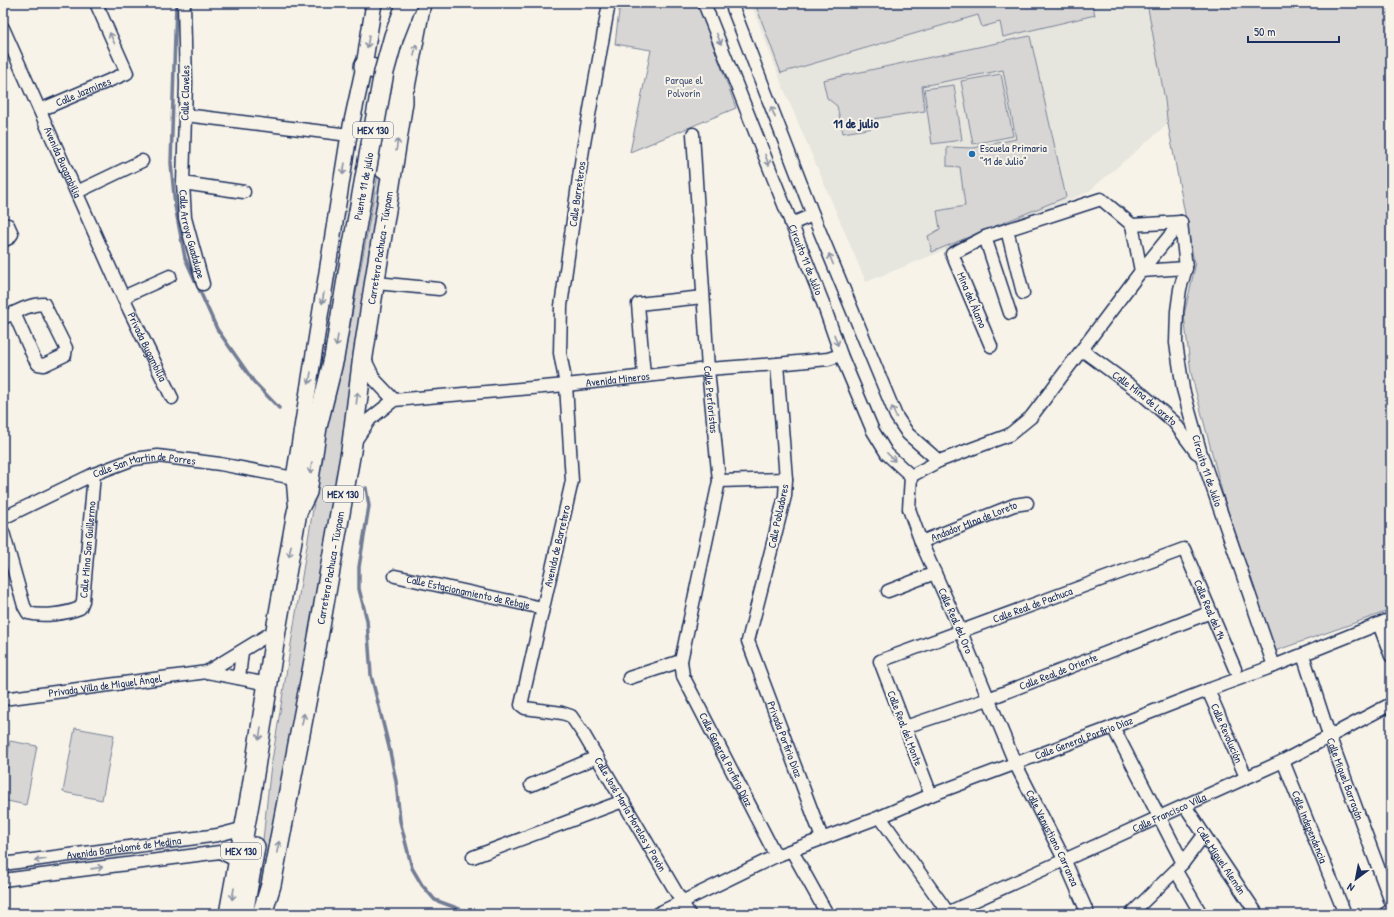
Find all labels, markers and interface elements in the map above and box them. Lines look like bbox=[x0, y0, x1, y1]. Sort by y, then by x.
scale bar bbox=[1248, 18, 1339, 44]
text: 50 m bbox=[1254, 23, 1275, 40]
one-way arrow bbox=[107, 33, 115, 45]
one-way arrow bbox=[715, 33, 723, 45]
one-way arrow bbox=[364, 35, 372, 48]
one-way arrow bbox=[411, 44, 419, 57]
street label: Calle Claveles bbox=[178, 65, 192, 121]
park label: Parque el Polvorín bbox=[665, 73, 703, 100]
street label: Calle Jazmines bbox=[54, 74, 113, 110]
one-way arrow bbox=[769, 106, 777, 118]
district label: 11 de julio bbox=[833, 114, 880, 132]
road number: MEX 130 bbox=[353, 122, 393, 138]
street label: Avenida Bugambilia bbox=[41, 125, 85, 201]
one-way arrow bbox=[393, 139, 401, 152]
place label: Escuela Primaria "11 de Julio" bbox=[980, 141, 1047, 168]
marker: Escuela Primaria "11 de Julio" bbox=[967, 149, 977, 159]
street label: Puente 11 de julio bbox=[351, 151, 376, 221]
one-way arrow bbox=[763, 154, 771, 166]
street label: Calle Barreteros bbox=[565, 160, 589, 228]
one-way arrow bbox=[340, 162, 348, 175]
street label: Calle Arroyo Guadalupe bbox=[176, 189, 208, 281]
street label: Carretera Pachuca - Túxpam bbox=[364, 190, 396, 305]
street label: Circuito 11 de Julio bbox=[785, 222, 826, 297]
one-way arrow bbox=[827, 253, 834, 265]
street label: Mina del Álamo bbox=[954, 270, 990, 331]
one-way arrow bbox=[319, 291, 327, 304]
street label: Privada Bugambilia bbox=[124, 310, 170, 384]
one-way arrow bbox=[833, 333, 840, 346]
one-way arrow bbox=[333, 334, 341, 347]
street label: Calle Perforistas bbox=[701, 365, 721, 434]
street label: Calle Mina de Loreto bbox=[1110, 368, 1180, 429]
street label: Avenida Mineros bbox=[585, 369, 650, 390]
one-way arrow bbox=[306, 371, 314, 384]
one-way arrow bbox=[353, 391, 361, 404]
one-way arrow bbox=[890, 406, 897, 418]
street label: Circuito 11 de Julio bbox=[1189, 433, 1226, 509]
street label: Calle San Martin de Porres bbox=[91, 449, 197, 481]
one-way arrow bbox=[886, 452, 896, 462]
one-way arrow bbox=[306, 461, 314, 474]
street label: Calle Pobladores bbox=[764, 483, 792, 549]
road number: MEX 130 bbox=[323, 486, 363, 502]
street label: Andador Mina de Loreto bbox=[929, 498, 1018, 544]
street label: Calle Mina San Guillermo bbox=[76, 500, 99, 599]
street label: Avenida de Barretero bbox=[541, 503, 573, 588]
street label: Carretera Pachuca - Túxpam bbox=[313, 510, 347, 626]
one-way arrow bbox=[286, 544, 294, 557]
street label: Calle Estacionamiento de Rebaje bbox=[405, 572, 532, 612]
street label: Calle Real del 14 bbox=[1191, 577, 1229, 641]
street label: Calle Real de Pachuca bbox=[991, 583, 1075, 626]
street label: Calle Real del Oro bbox=[935, 586, 976, 656]
street label: Calle Real de Oriente bbox=[1017, 650, 1100, 693]
street label: Privada Villa de Miguel Ángel bbox=[48, 671, 163, 700]
street label: Calle Real del Monte bbox=[884, 688, 926, 768]
street label: Privada Porfirio Díaz bbox=[764, 699, 806, 780]
street label: Calle Revolución bbox=[1208, 701, 1246, 765]
street label: Calle General Porfirio Díaz bbox=[696, 710, 756, 809]
one-way arrow bbox=[299, 713, 307, 726]
street label: Calle General Porfirio Díaz bbox=[1033, 713, 1135, 763]
one-way arrow bbox=[256, 727, 264, 740]
street label: Calle Miguel Barragán bbox=[1324, 736, 1367, 822]
street label: Calle José María Morelos y Pavón bbox=[591, 754, 670, 874]
street label: Calle Venustiano Carranza bbox=[1023, 787, 1082, 889]
street label: Calle Independencia bbox=[1289, 788, 1331, 866]
street label: Calle Francisco Villa bbox=[1130, 789, 1209, 835]
street label: Calle Miguel Alemán bbox=[1193, 823, 1249, 897]
street label: Avenida Bartolomé de Medina bbox=[66, 833, 183, 862]
one-way arrow bbox=[275, 840, 283, 853]
road number: MEX 130 bbox=[221, 843, 261, 859]
one-way arrow bbox=[34, 856, 47, 864]
north arrow bbox=[1336, 859, 1376, 899]
one-way arrow bbox=[90, 865, 103, 872]
text: N bbox=[1344, 880, 1357, 895]
one-way arrow bbox=[229, 888, 237, 901]

